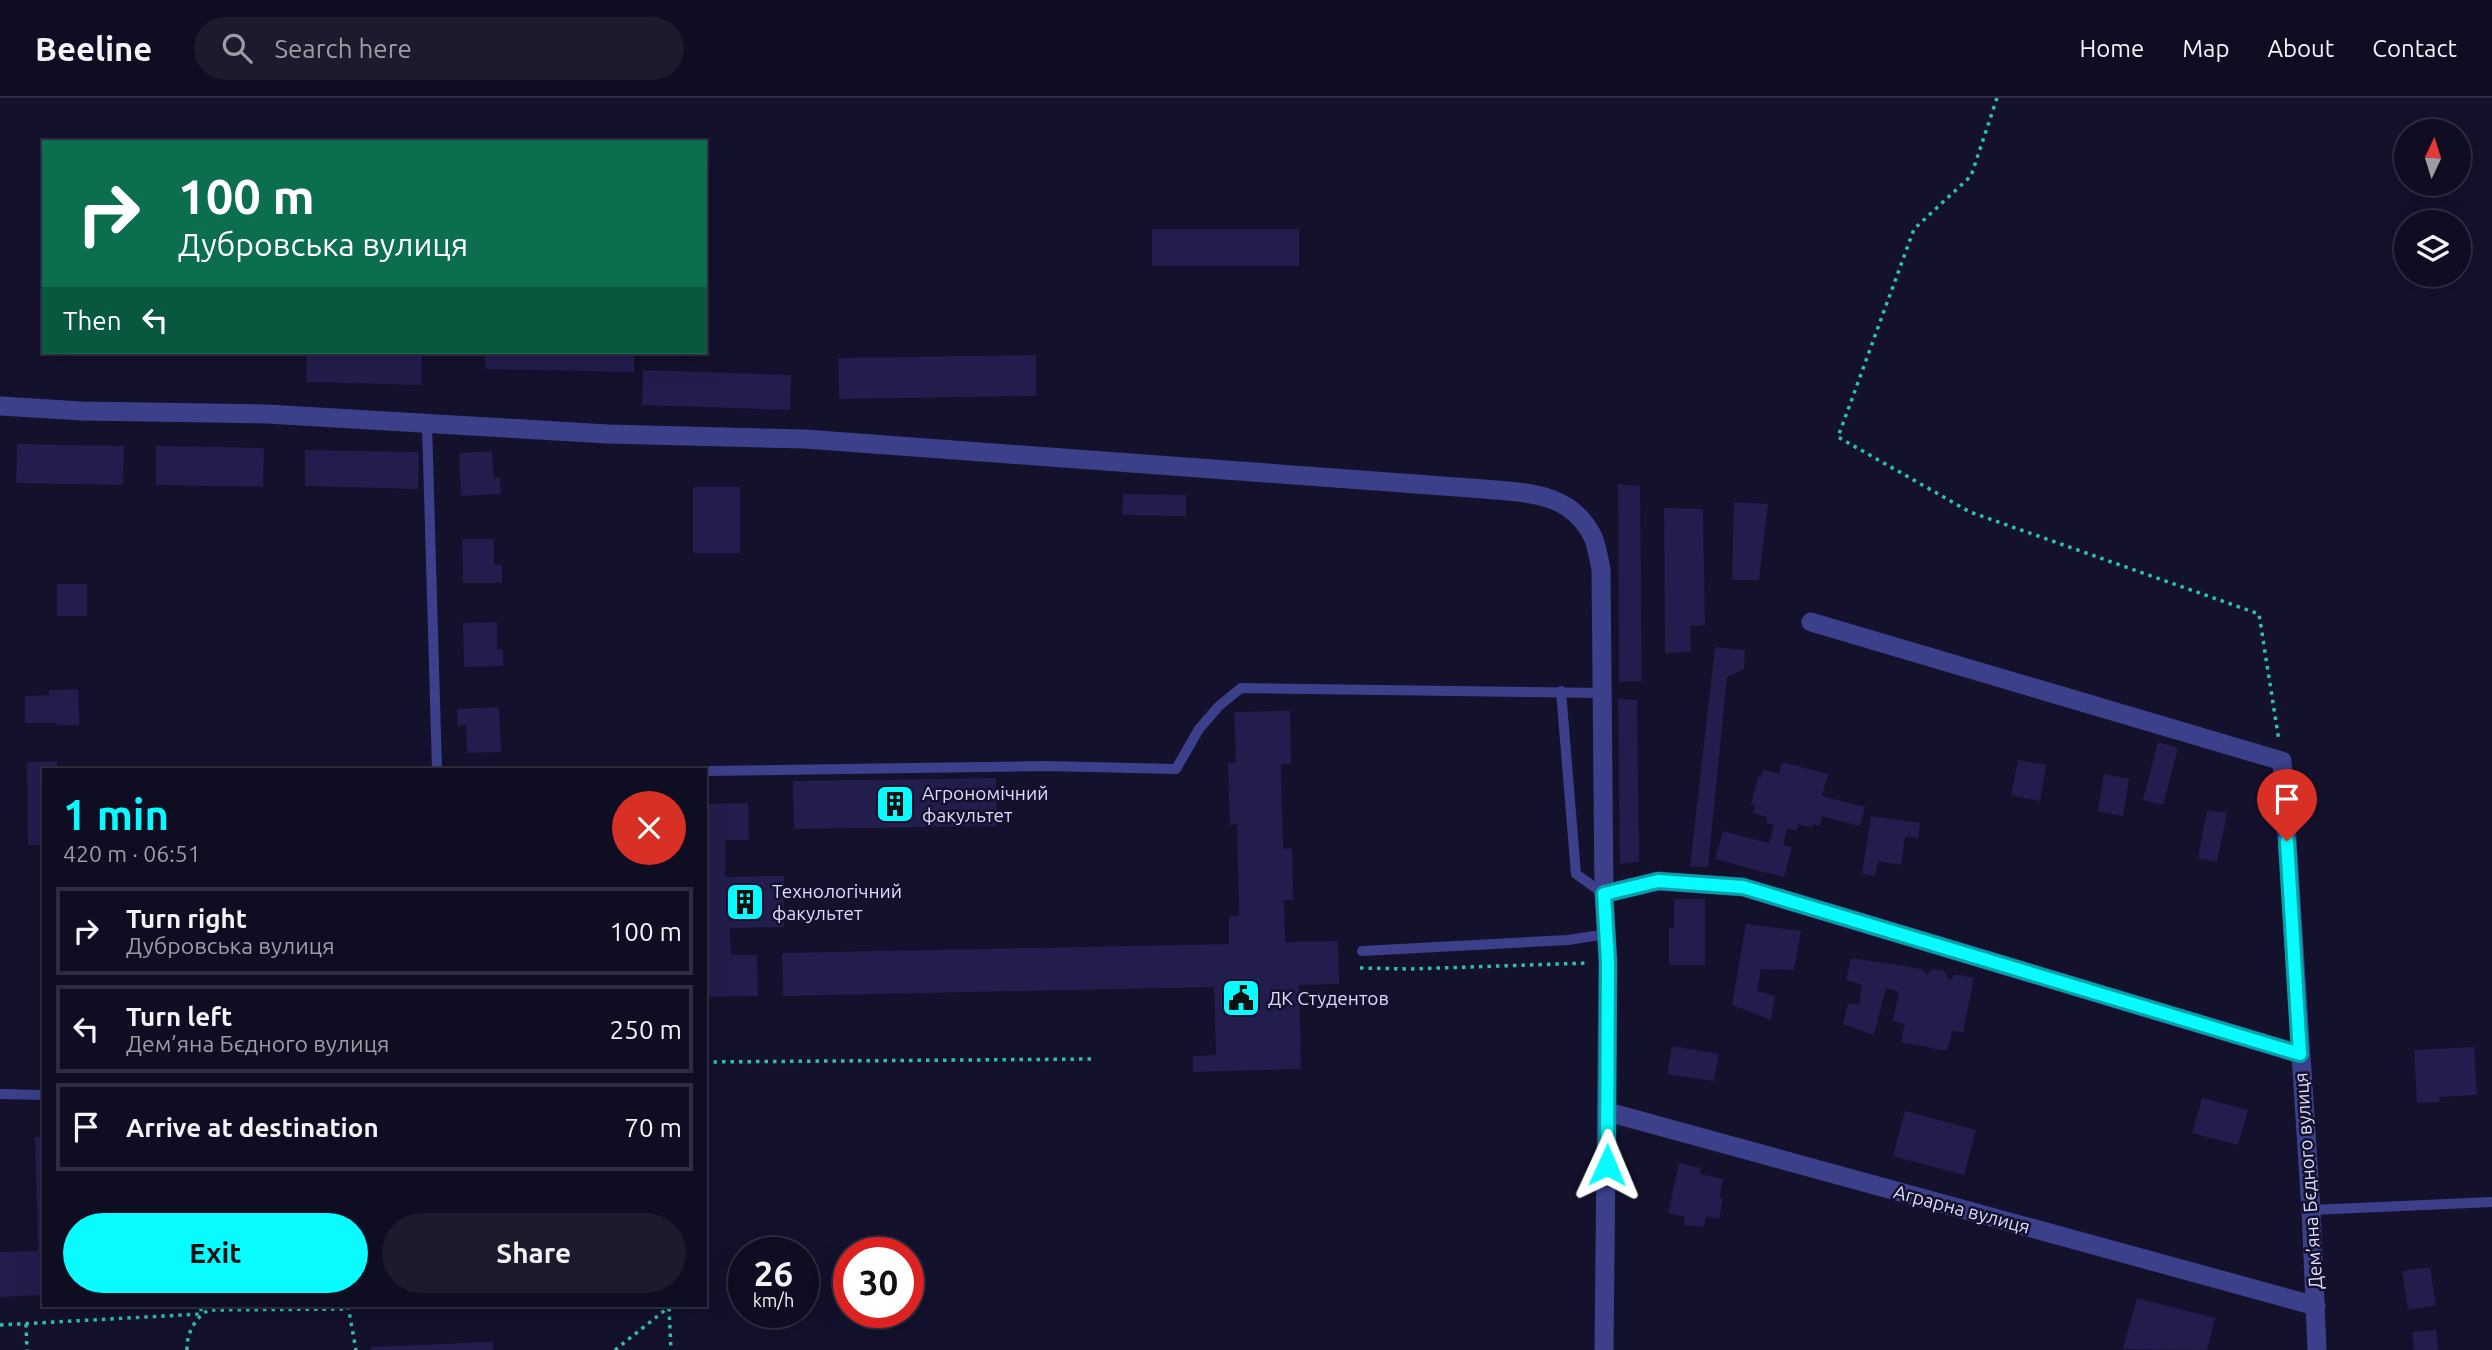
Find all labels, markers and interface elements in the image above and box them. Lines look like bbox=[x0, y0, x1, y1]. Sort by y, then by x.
search box bbox=[194, 17, 684, 80]
icon: search bbox=[218, 29, 256, 67]
text: Beeline bbox=[35, 30, 152, 67]
text: Search here bbox=[274, 34, 412, 63]
text: Home bbox=[2079, 35, 2144, 62]
text: Map bbox=[2182, 35, 2229, 62]
text: About bbox=[2267, 35, 2334, 62]
text: Contact bbox=[2372, 35, 2457, 62]
north arrow bbox=[2394, 119, 2471, 196]
map controls bbox=[2394, 119, 2471, 287]
icon: right bbox=[63, 168, 154, 259]
text: 100 m bbox=[178, 168, 315, 223]
button: layers bbox=[2394, 210, 2471, 287]
text: Дубровська вулиця bbox=[178, 226, 468, 262]
icon: left bbox=[136, 301, 174, 339]
text: Then bbox=[63, 306, 122, 335]
pin bbox=[2257, 769, 2317, 841]
icon: arrive bbox=[2268, 780, 2306, 818]
place label: Агрономічний факультет bbox=[922, 782, 1048, 826]
building icon: Агрономічний факультет bbox=[874, 783, 916, 825]
text: 1 min bbox=[63, 791, 169, 838]
button: close bbox=[612, 791, 686, 865]
text: 420 m · 06:51 bbox=[63, 841, 201, 866]
place label: Технологічний факультет bbox=[772, 880, 902, 924]
building icon: Технологічний факультет bbox=[724, 881, 766, 923]
text: Turn right bbox=[126, 904, 247, 933]
icon: right bbox=[67, 912, 105, 950]
text: 100 m bbox=[610, 917, 682, 946]
text: Дубровська вулиця bbox=[126, 933, 335, 958]
public building icon: ДК Студентов bbox=[1220, 977, 1262, 1019]
place label: ДК Студентов bbox=[1268, 987, 1389, 1009]
text: Turn left bbox=[126, 1002, 232, 1031]
icon: left bbox=[67, 1010, 105, 1048]
text: 250 m bbox=[610, 1015, 682, 1044]
text: Дем’яна Бєдного вулиця bbox=[126, 1031, 389, 1056]
street label: Дем’яна Бєдного вулиця bbox=[2289, 1072, 2327, 1290]
icon: arrive bbox=[67, 1108, 105, 1146]
text: Arrive at destination bbox=[126, 1113, 379, 1142]
text: 70 m bbox=[624, 1113, 682, 1142]
position arrow bbox=[1570, 1128, 1644, 1202]
street label: Аграрна вулиця bbox=[1891, 1180, 2033, 1238]
button: Exit bbox=[63, 1213, 368, 1293]
button: Share bbox=[382, 1213, 686, 1293]
speed limit sign: 30 bbox=[833, 1237, 924, 1328]
text: 26 bbox=[754, 1253, 793, 1293]
text: km/h bbox=[753, 1290, 794, 1310]

